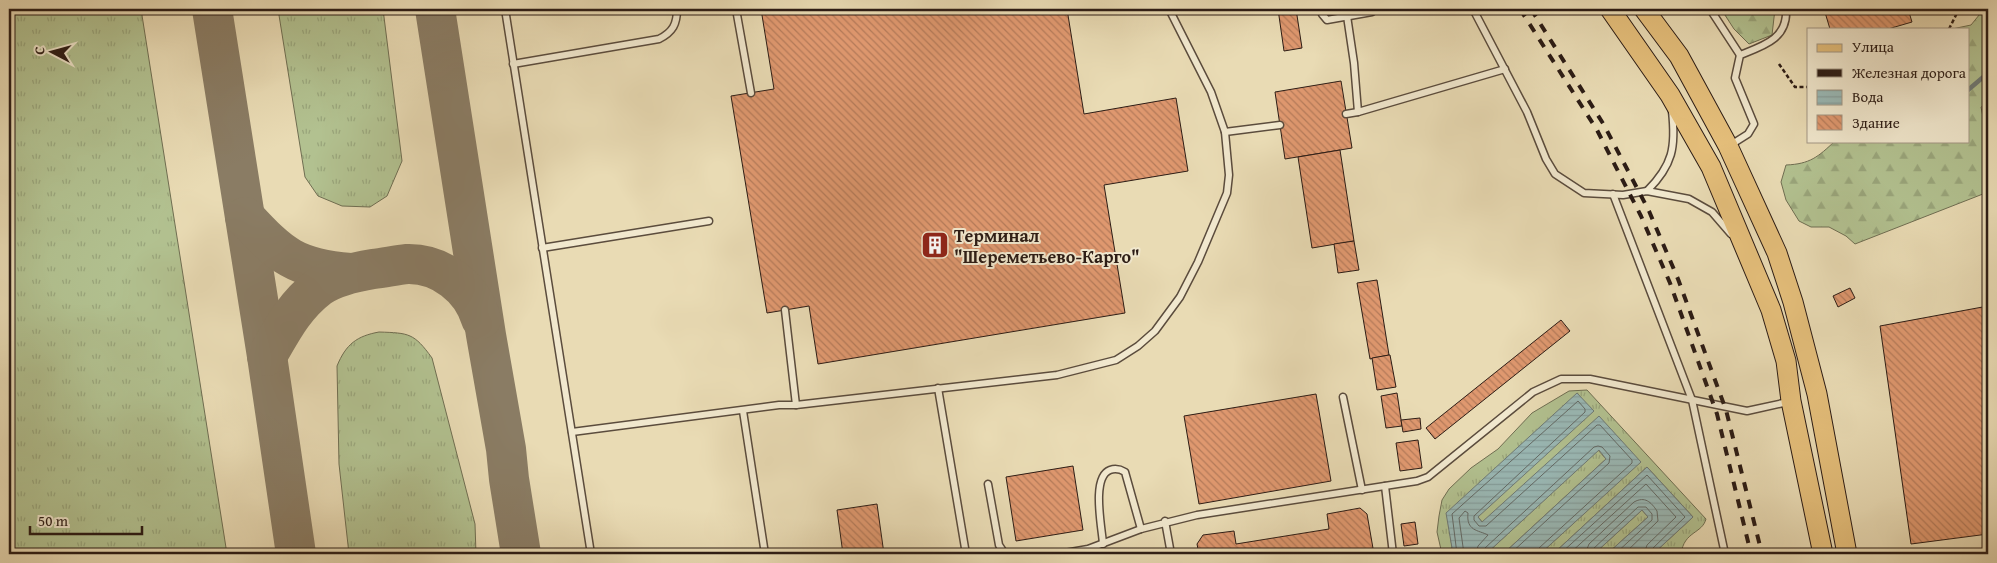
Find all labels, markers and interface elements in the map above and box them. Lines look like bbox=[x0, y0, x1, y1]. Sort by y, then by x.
north arrow bbox=[28, 28, 78, 78]
legend bbox=[1807, 28, 1970, 142]
text: Улица bbox=[1852, 36, 1895, 57]
text: С bbox=[29, 46, 49, 56]
text: Железная дорога bbox=[1851, 62, 1967, 83]
text: Вода bbox=[1852, 86, 1884, 107]
text: Здание bbox=[1852, 112, 1900, 133]
place label: Терминал "Шереметьево-Карго" bbox=[954, 222, 1140, 270]
building icon: Терминал "Шереметьево-Карго" bbox=[920, 230, 950, 260]
scale bar bbox=[30, 503, 142, 535]
text: 50 m bbox=[38, 510, 69, 531]

